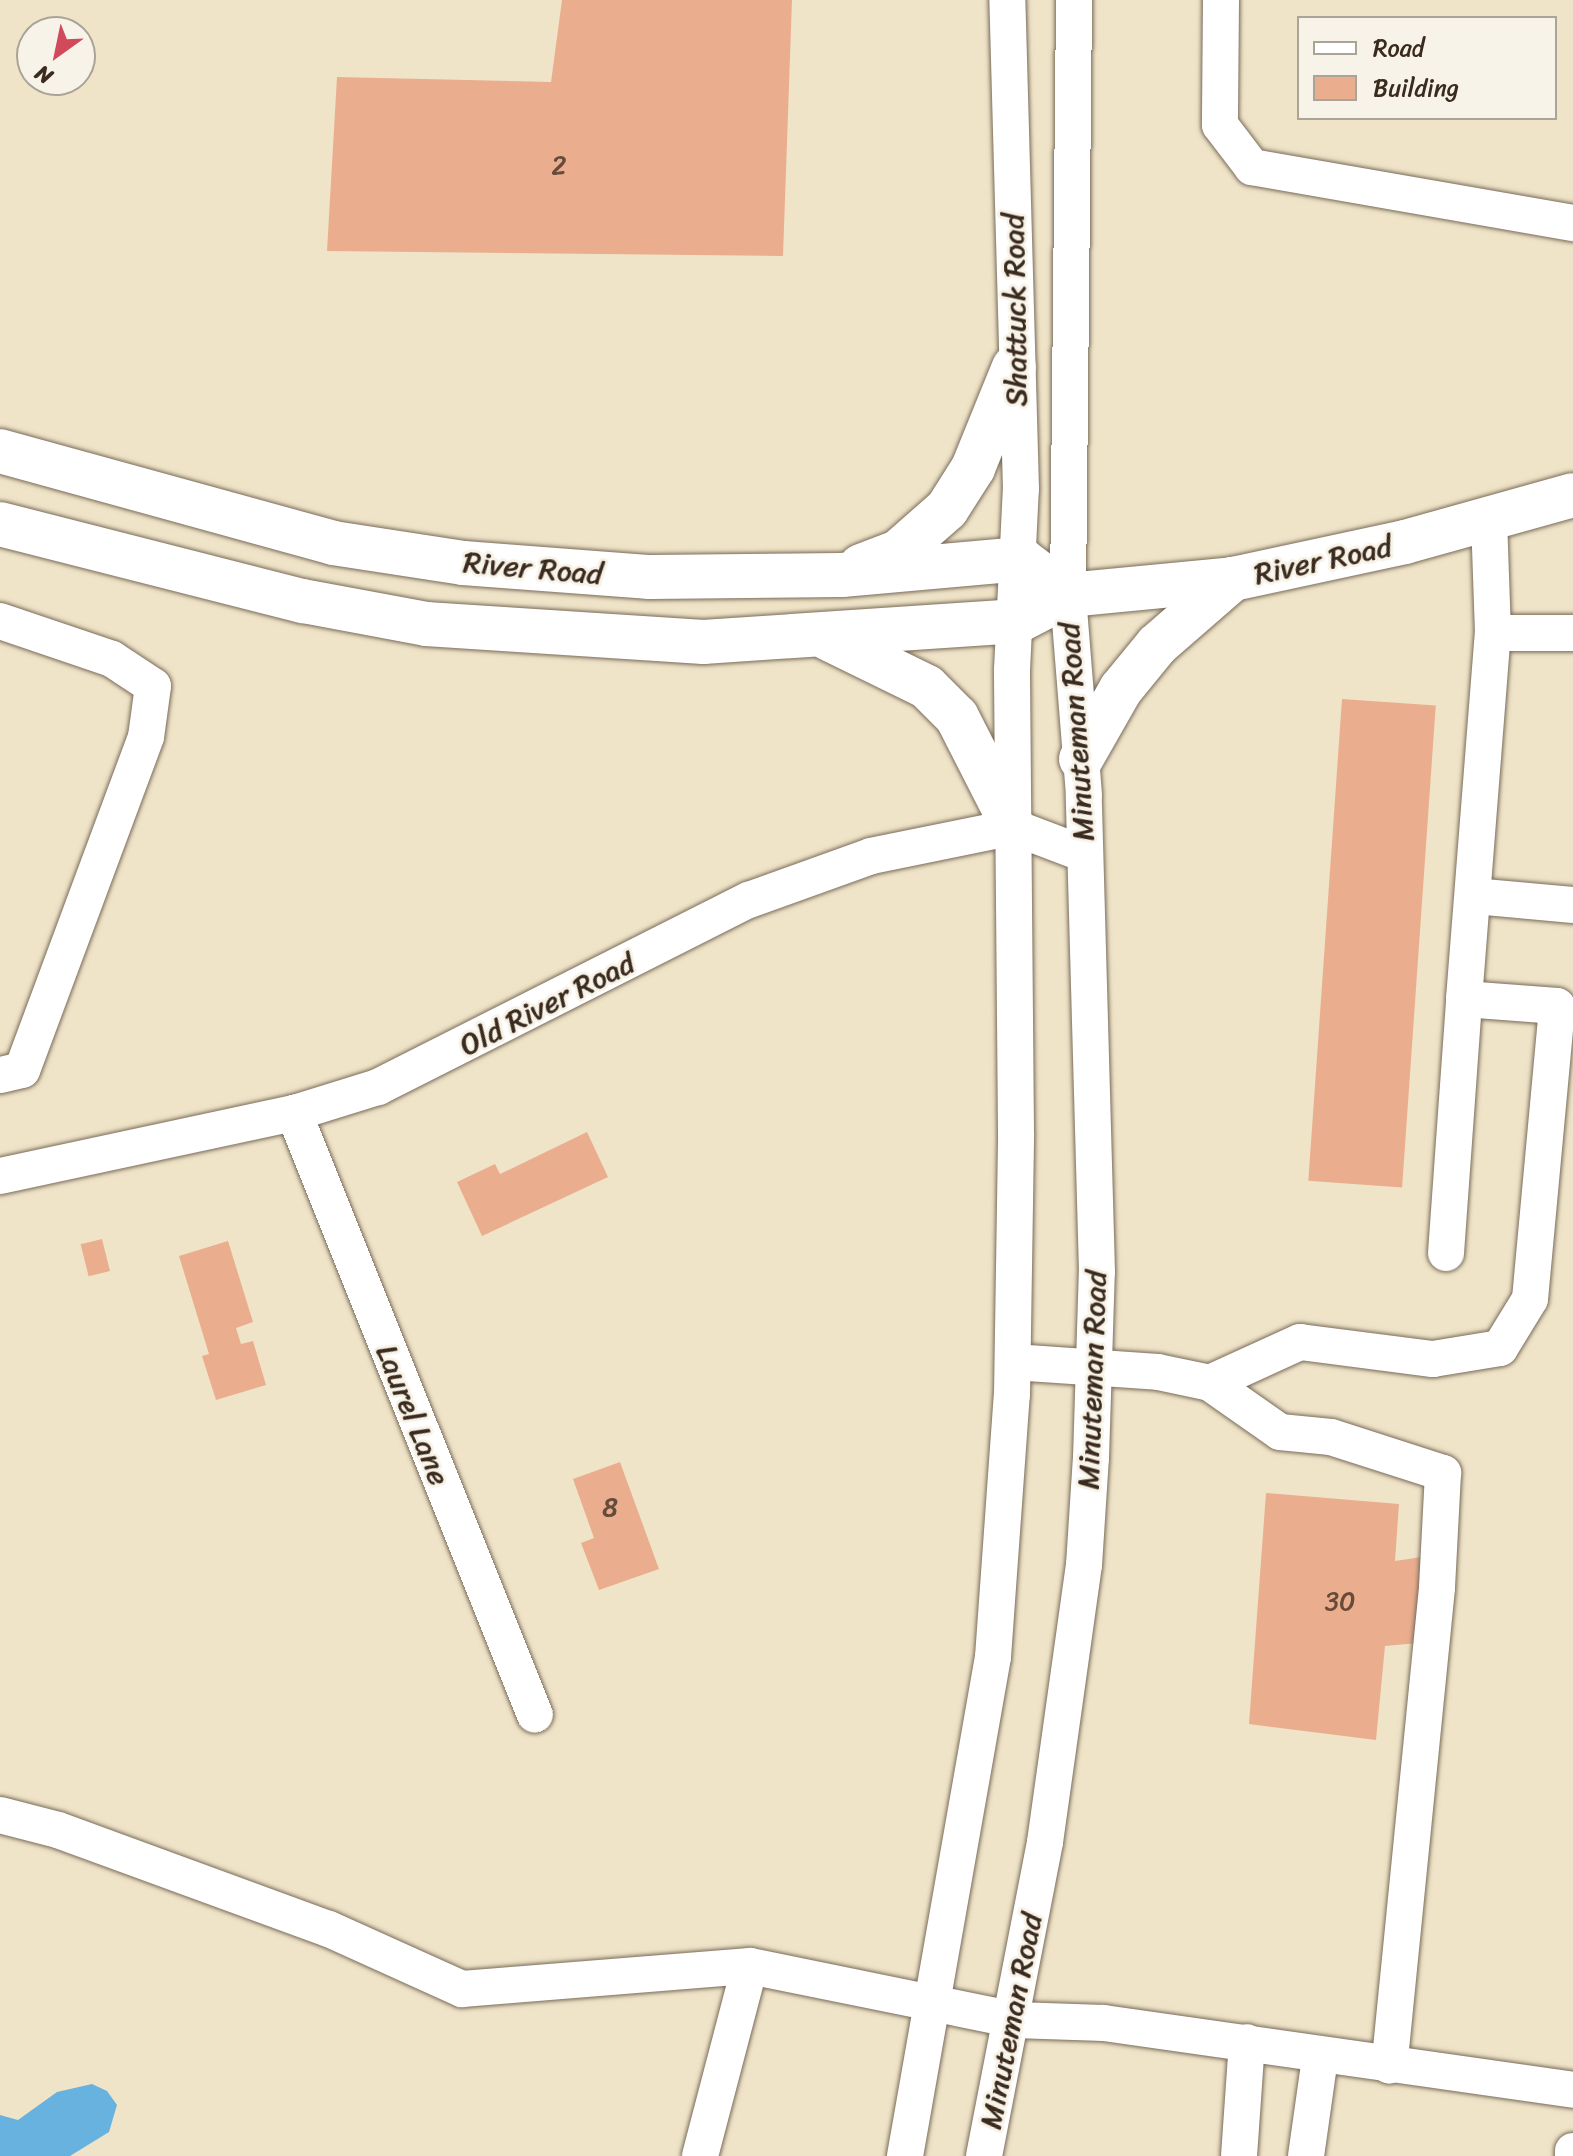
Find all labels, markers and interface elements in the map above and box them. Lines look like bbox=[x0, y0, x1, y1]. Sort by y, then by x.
north arrow bbox=[16, 16, 96, 96]
legend bbox=[1297, 16, 1557, 120]
text: Road bbox=[1373, 27, 1424, 69]
text: N bbox=[27, 54, 61, 95]
text: Building bbox=[1373, 67, 1459, 109]
house number: 2 bbox=[551, 150, 567, 182]
street label: Shattuck Road bbox=[995, 213, 1035, 407]
street label: River Road bbox=[1251, 528, 1395, 592]
street label: River Road bbox=[462, 544, 604, 592]
street label: Minuteman Road bbox=[1050, 622, 1102, 842]
street label: Old River Road bbox=[453, 944, 641, 1064]
street label: Minuteman Road bbox=[1070, 1270, 1114, 1490]
street label: Laurel Lane bbox=[368, 1339, 458, 1491]
house number: 8 bbox=[602, 1492, 618, 1524]
house number: 30 bbox=[1325, 1586, 1355, 1618]
street label: Minuteman Road bbox=[972, 1910, 1050, 2132]

